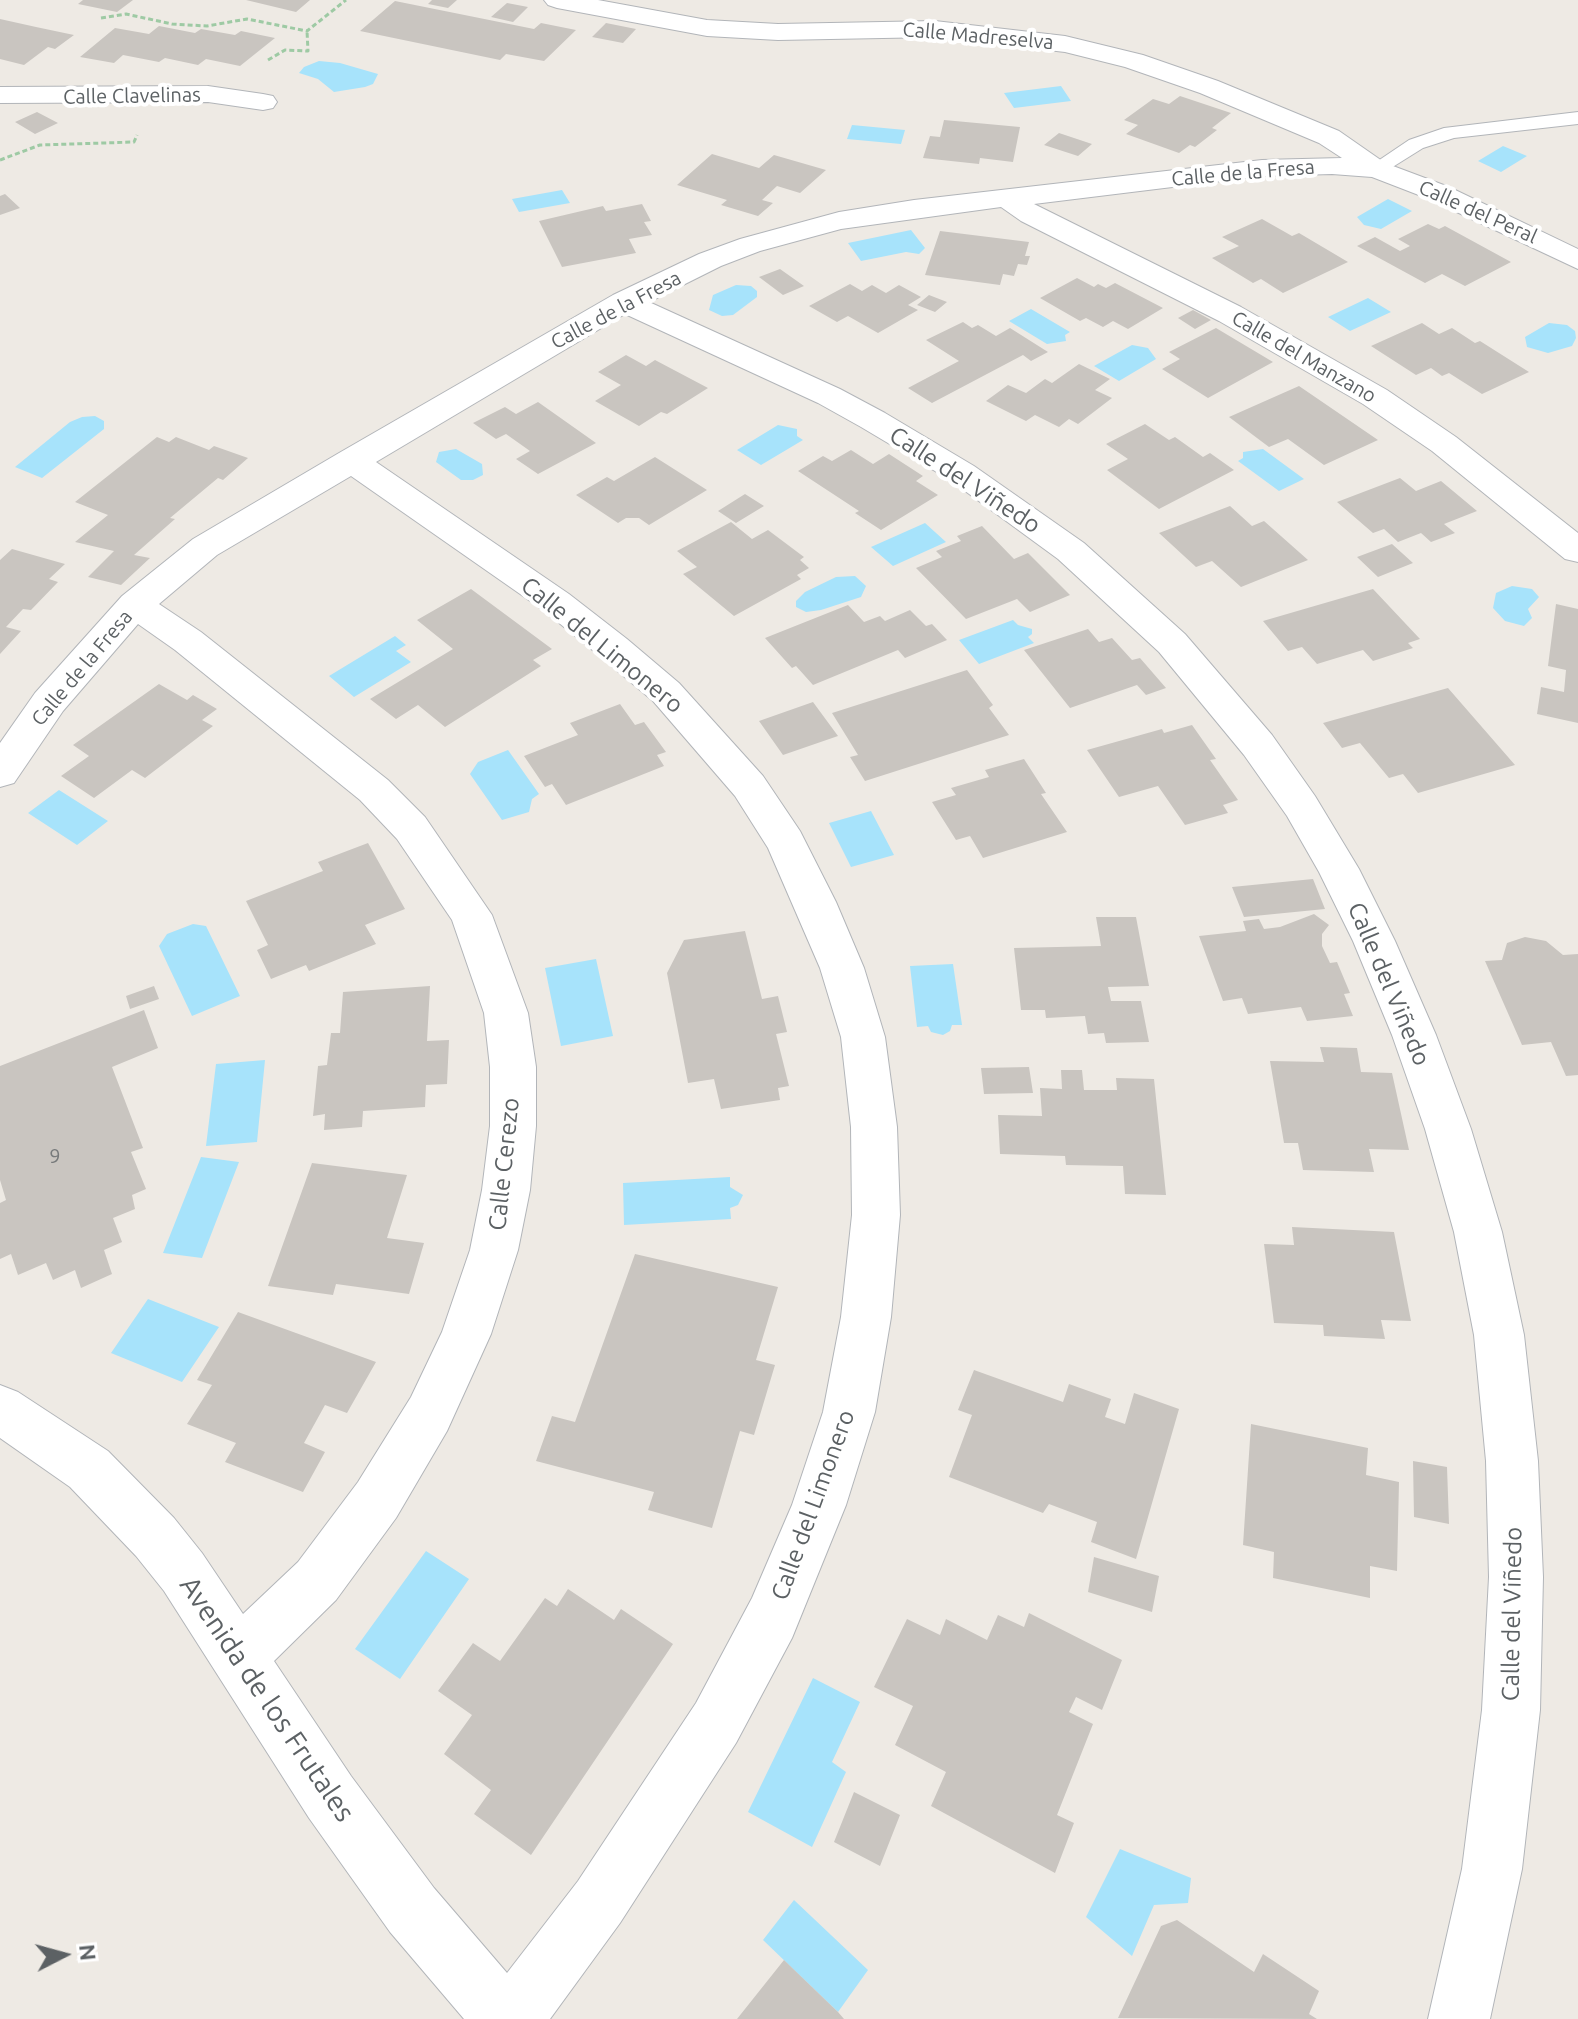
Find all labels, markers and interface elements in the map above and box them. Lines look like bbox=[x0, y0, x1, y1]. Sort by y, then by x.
street label: Calle Madreselva bbox=[901, 17, 1055, 55]
street label: Calle Clavelinas bbox=[63, 83, 201, 109]
street label: Calle de la Fresa bbox=[1170, 155, 1316, 191]
street label: Calle del Peral bbox=[1415, 175, 1541, 249]
street label: Calle de la Fresa bbox=[547, 266, 685, 354]
street label: Calle del Manzano bbox=[1227, 306, 1381, 408]
street label: Calle del Viñedo bbox=[884, 420, 1046, 540]
street label: Calle del Limonero bbox=[515, 571, 689, 719]
street label: Calle de la Fresa bbox=[27, 605, 137, 731]
street label: Calle del Viñedo bbox=[1342, 898, 1436, 1070]
street label: Calle Cerezo bbox=[483, 1096, 525, 1232]
house number: 9 bbox=[49, 1144, 61, 1168]
street label: Calle del Limonero bbox=[765, 1406, 861, 1604]
street label: Calle del Viñedo bbox=[1496, 1527, 1528, 1701]
street label: Avenida de los Frutales bbox=[172, 1570, 362, 1828]
north arrow bbox=[24, 1915, 104, 1995]
text: N bbox=[75, 1943, 102, 1962]

